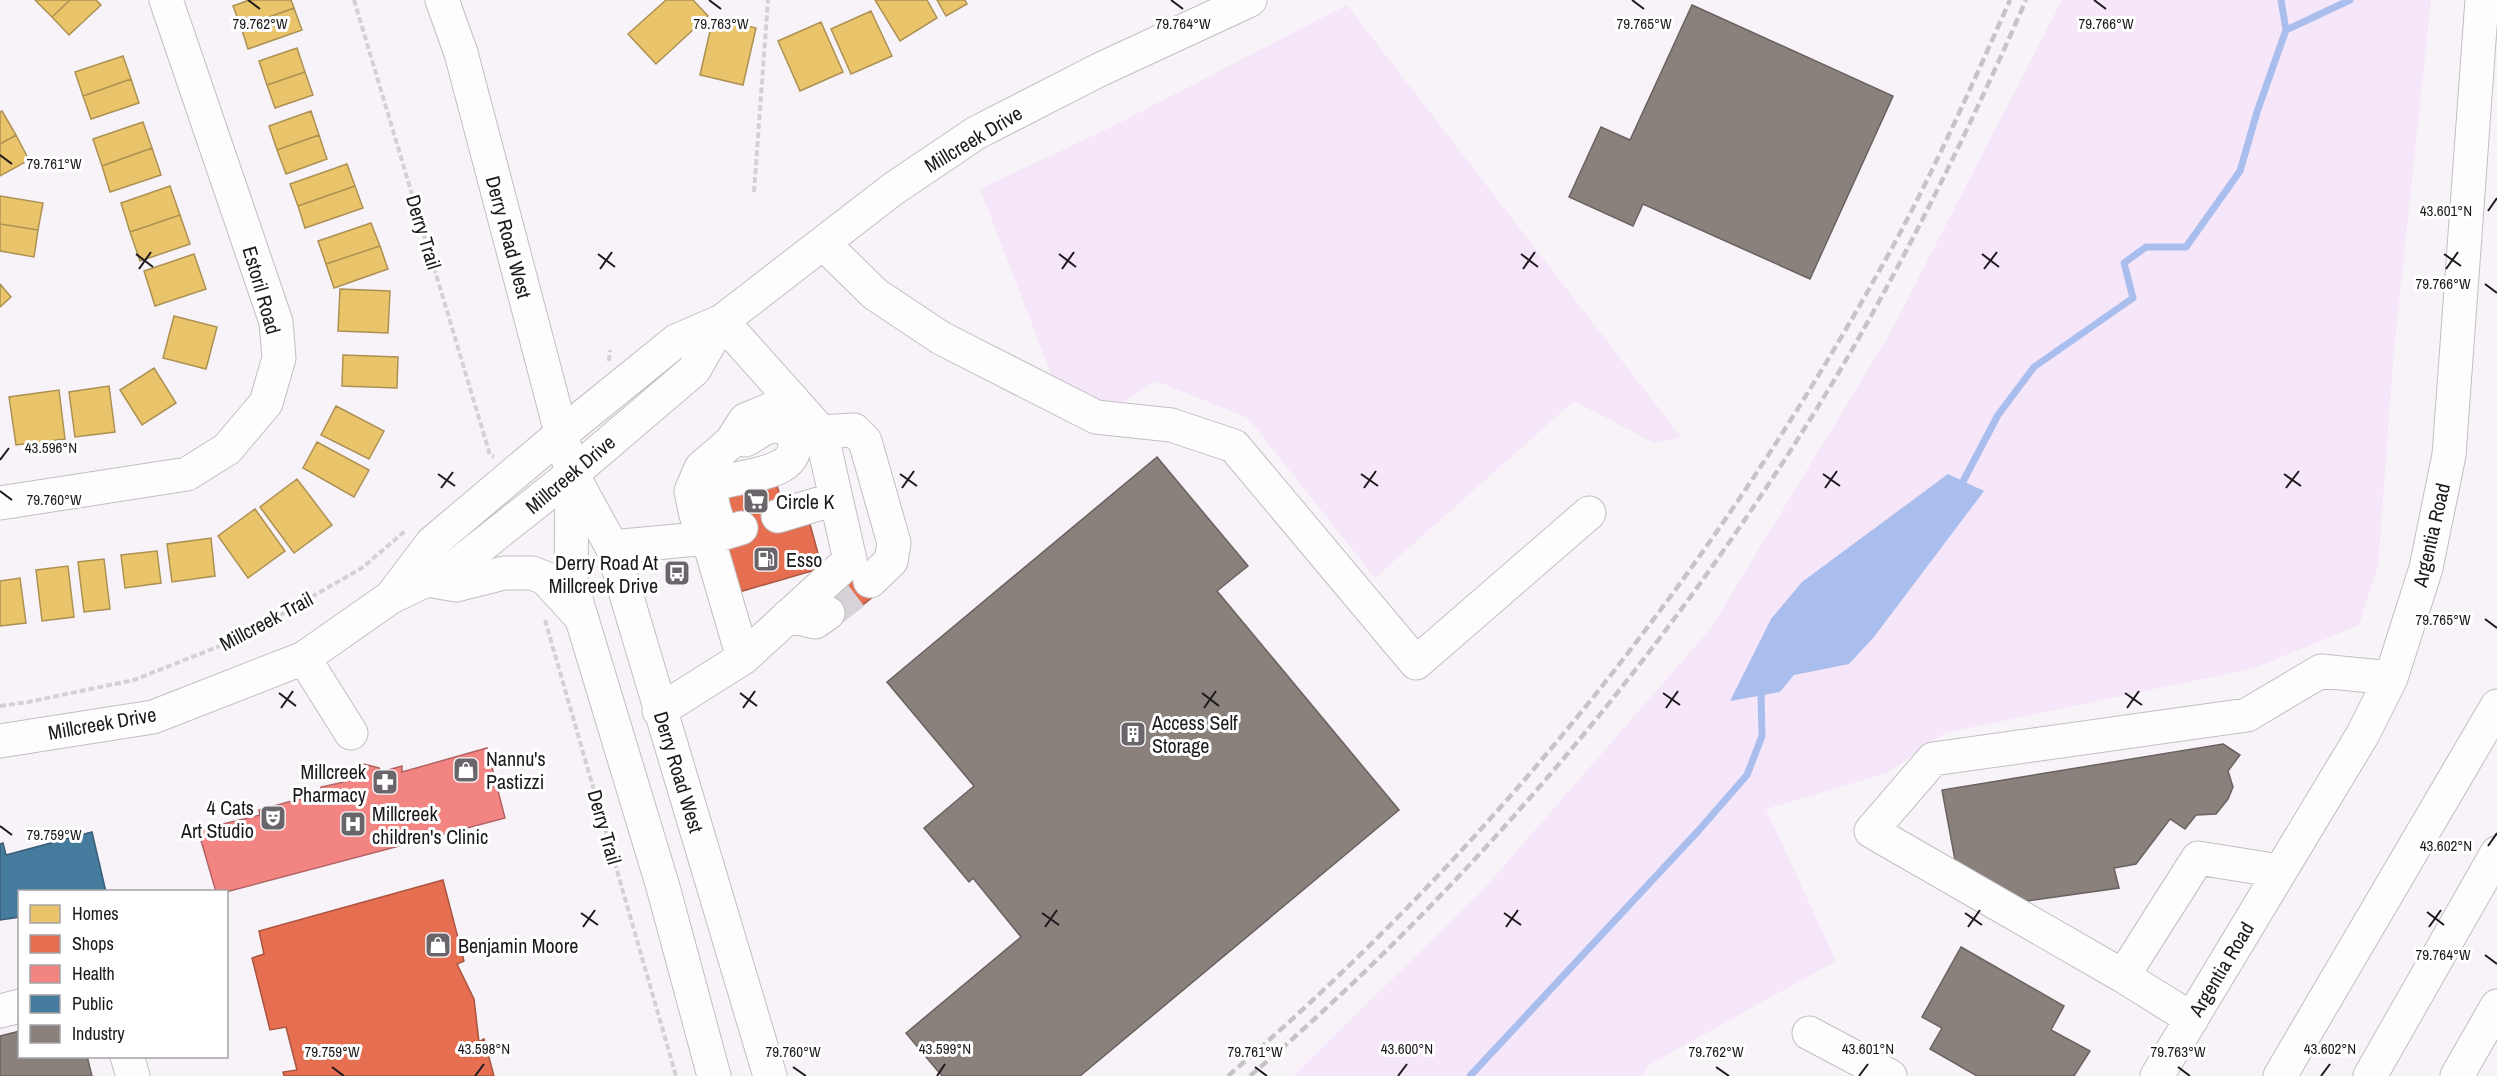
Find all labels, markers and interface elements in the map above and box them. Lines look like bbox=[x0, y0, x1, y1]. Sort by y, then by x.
text: 79.762°W bbox=[232, 13, 288, 34]
text: 79.763°W bbox=[693, 13, 749, 34]
text: 79.764°W bbox=[1155, 13, 1211, 34]
text: 79.765°W bbox=[1616, 13, 1672, 34]
text: 79.766°W bbox=[2078, 13, 2134, 34]
street label: Millcreek Drive bbox=[919, 99, 1027, 179]
text: 79.761°W bbox=[26, 153, 82, 174]
street label: Derry Road West bbox=[480, 173, 538, 302]
street label: Derry Trail bbox=[400, 191, 448, 273]
text: 43.601°N bbox=[2420, 200, 2472, 221]
street label: Estoril Road bbox=[237, 243, 287, 337]
text: 79.766°W bbox=[2415, 273, 2471, 294]
street label: Millcreek Drive bbox=[519, 429, 621, 519]
text: 43.596°N bbox=[25, 437, 77, 458]
street label: Argentia Road bbox=[2406, 480, 2456, 591]
supermarket icon: Circle K bbox=[741, 486, 771, 516]
place label: Circle K bbox=[776, 488, 834, 515]
text: 79.760°W bbox=[26, 489, 82, 510]
fuel station icon: Esso bbox=[751, 544, 781, 574]
place label: Esso bbox=[786, 546, 822, 573]
place label: Derry Road At Millcreek Drive bbox=[549, 549, 658, 599]
bus stop icon: Derry Road At Millcreek Drive bbox=[662, 558, 692, 588]
street label: Millcreek Trail bbox=[215, 585, 317, 657]
text: 79.765°W bbox=[2415, 609, 2471, 630]
street label: Millcreek Drive bbox=[46, 700, 158, 746]
street label: Derry Road West bbox=[648, 708, 710, 836]
place label: Access Self Storage bbox=[1151, 709, 1238, 759]
building icon: Access Self Storage bbox=[1118, 719, 1148, 749]
place label: Nannu's Pastizzi bbox=[486, 745, 546, 795]
shop icon: Nannu's Pastizzi bbox=[451, 755, 481, 785]
place label: Millcreek Pharmacy bbox=[292, 758, 367, 808]
pharmacy icon: Millcreek Pharmacy bbox=[370, 767, 400, 797]
street label: Derry Trail bbox=[581, 786, 629, 868]
place label: 4 Cats Art Studio bbox=[180, 794, 254, 844]
place label: Millcreek children's Clinic bbox=[372, 800, 488, 850]
theatre icon: 4 Cats Art Studio bbox=[258, 803, 288, 833]
hospital icon: Millcreek children's Clinic bbox=[338, 809, 368, 839]
text: 79.759°W bbox=[26, 824, 82, 845]
text: 43.602°N bbox=[2420, 835, 2472, 856]
legend bbox=[18, 890, 228, 1058]
text: Homes bbox=[72, 901, 119, 926]
street label: Argentia Road bbox=[2182, 917, 2260, 1022]
shop icon: Benjamin Moore bbox=[423, 930, 453, 960]
text: Shops bbox=[72, 931, 114, 956]
place label: Benjamin Moore bbox=[458, 932, 578, 959]
text: 79.764°W bbox=[2415, 944, 2471, 965]
text: Health bbox=[72, 961, 115, 986]
text: Public bbox=[72, 991, 113, 1016]
text: Industry bbox=[72, 1021, 125, 1046]
text: 43.598°N bbox=[458, 1038, 510, 1059]
text: 43.599°N bbox=[919, 1038, 971, 1059]
text: 43.600°N bbox=[1381, 1038, 1433, 1059]
text: 43.601°N bbox=[1842, 1038, 1894, 1059]
text: 43.602°N bbox=[2304, 1038, 2356, 1059]
text: 79.759°W bbox=[304, 1041, 360, 1062]
text: 79.760°W bbox=[765, 1041, 821, 1062]
text: 79.761°W bbox=[1227, 1041, 1283, 1062]
text: 79.762°W bbox=[1688, 1041, 1744, 1062]
text: 79.763°W bbox=[2150, 1041, 2206, 1062]

